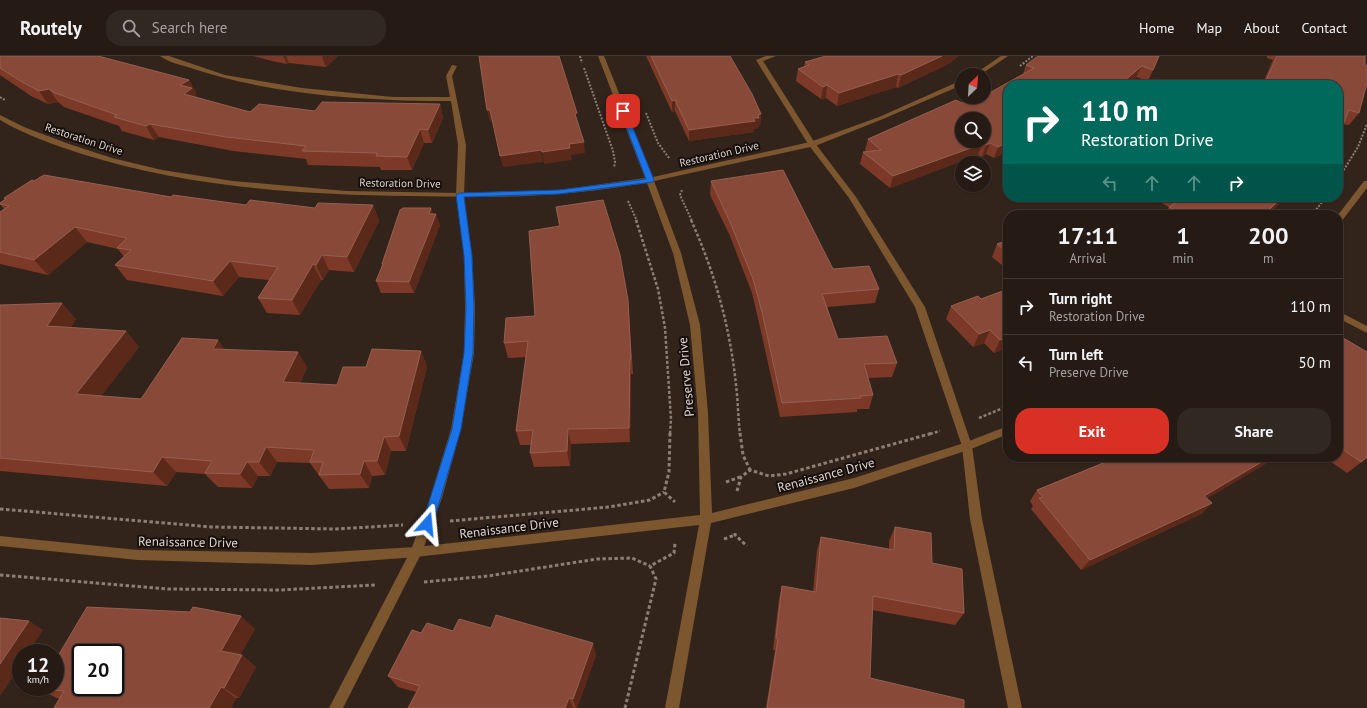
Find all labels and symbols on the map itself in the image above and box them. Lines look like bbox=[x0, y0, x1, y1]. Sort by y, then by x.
north arrow bbox=[955, 68, 991, 104]
pin bbox=[606, 94, 640, 128]
street label: Restoration Drive bbox=[43, 120, 125, 158]
street label: Restoration Drive bbox=[678, 138, 760, 170]
street label: Restoration Drive bbox=[359, 175, 441, 191]
street label: Preserve Drive bbox=[674, 337, 698, 417]
street label: Renaissance Drive bbox=[775, 454, 877, 496]
position arrow bbox=[406, 503, 448, 545]
street label: Renaissance Drive bbox=[458, 513, 560, 543]
street label: Renaissance Drive bbox=[138, 533, 238, 551]
speed limit sign: 20 bbox=[72, 644, 124, 696]

